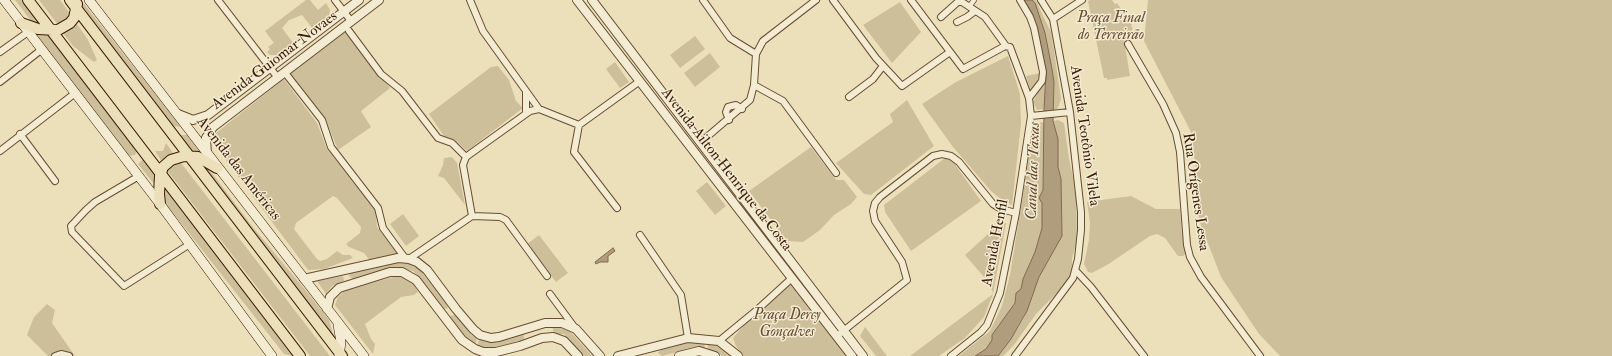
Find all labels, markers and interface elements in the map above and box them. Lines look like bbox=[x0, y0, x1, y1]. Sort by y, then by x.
street label: Avenida Guiomar Novaes bbox=[209, 8, 341, 114]
park label: Praça Final do Terreirão bbox=[1077, 10, 1145, 45]
street label: Avenida Teotônio Vilela bbox=[1065, 65, 1103, 207]
street label: Avenida Ailton Henrique da Costa bbox=[657, 85, 795, 255]
street label: Avenida das Américas bbox=[192, 114, 284, 224]
water label: Canal das Taxas bbox=[1023, 122, 1045, 220]
street label: Rua Orígenes Lessa bbox=[1178, 132, 1212, 252]
street label: Avenida Henfil bbox=[979, 198, 1013, 288]
park label: Praça Dercy Gonçalves bbox=[753, 307, 821, 342]

